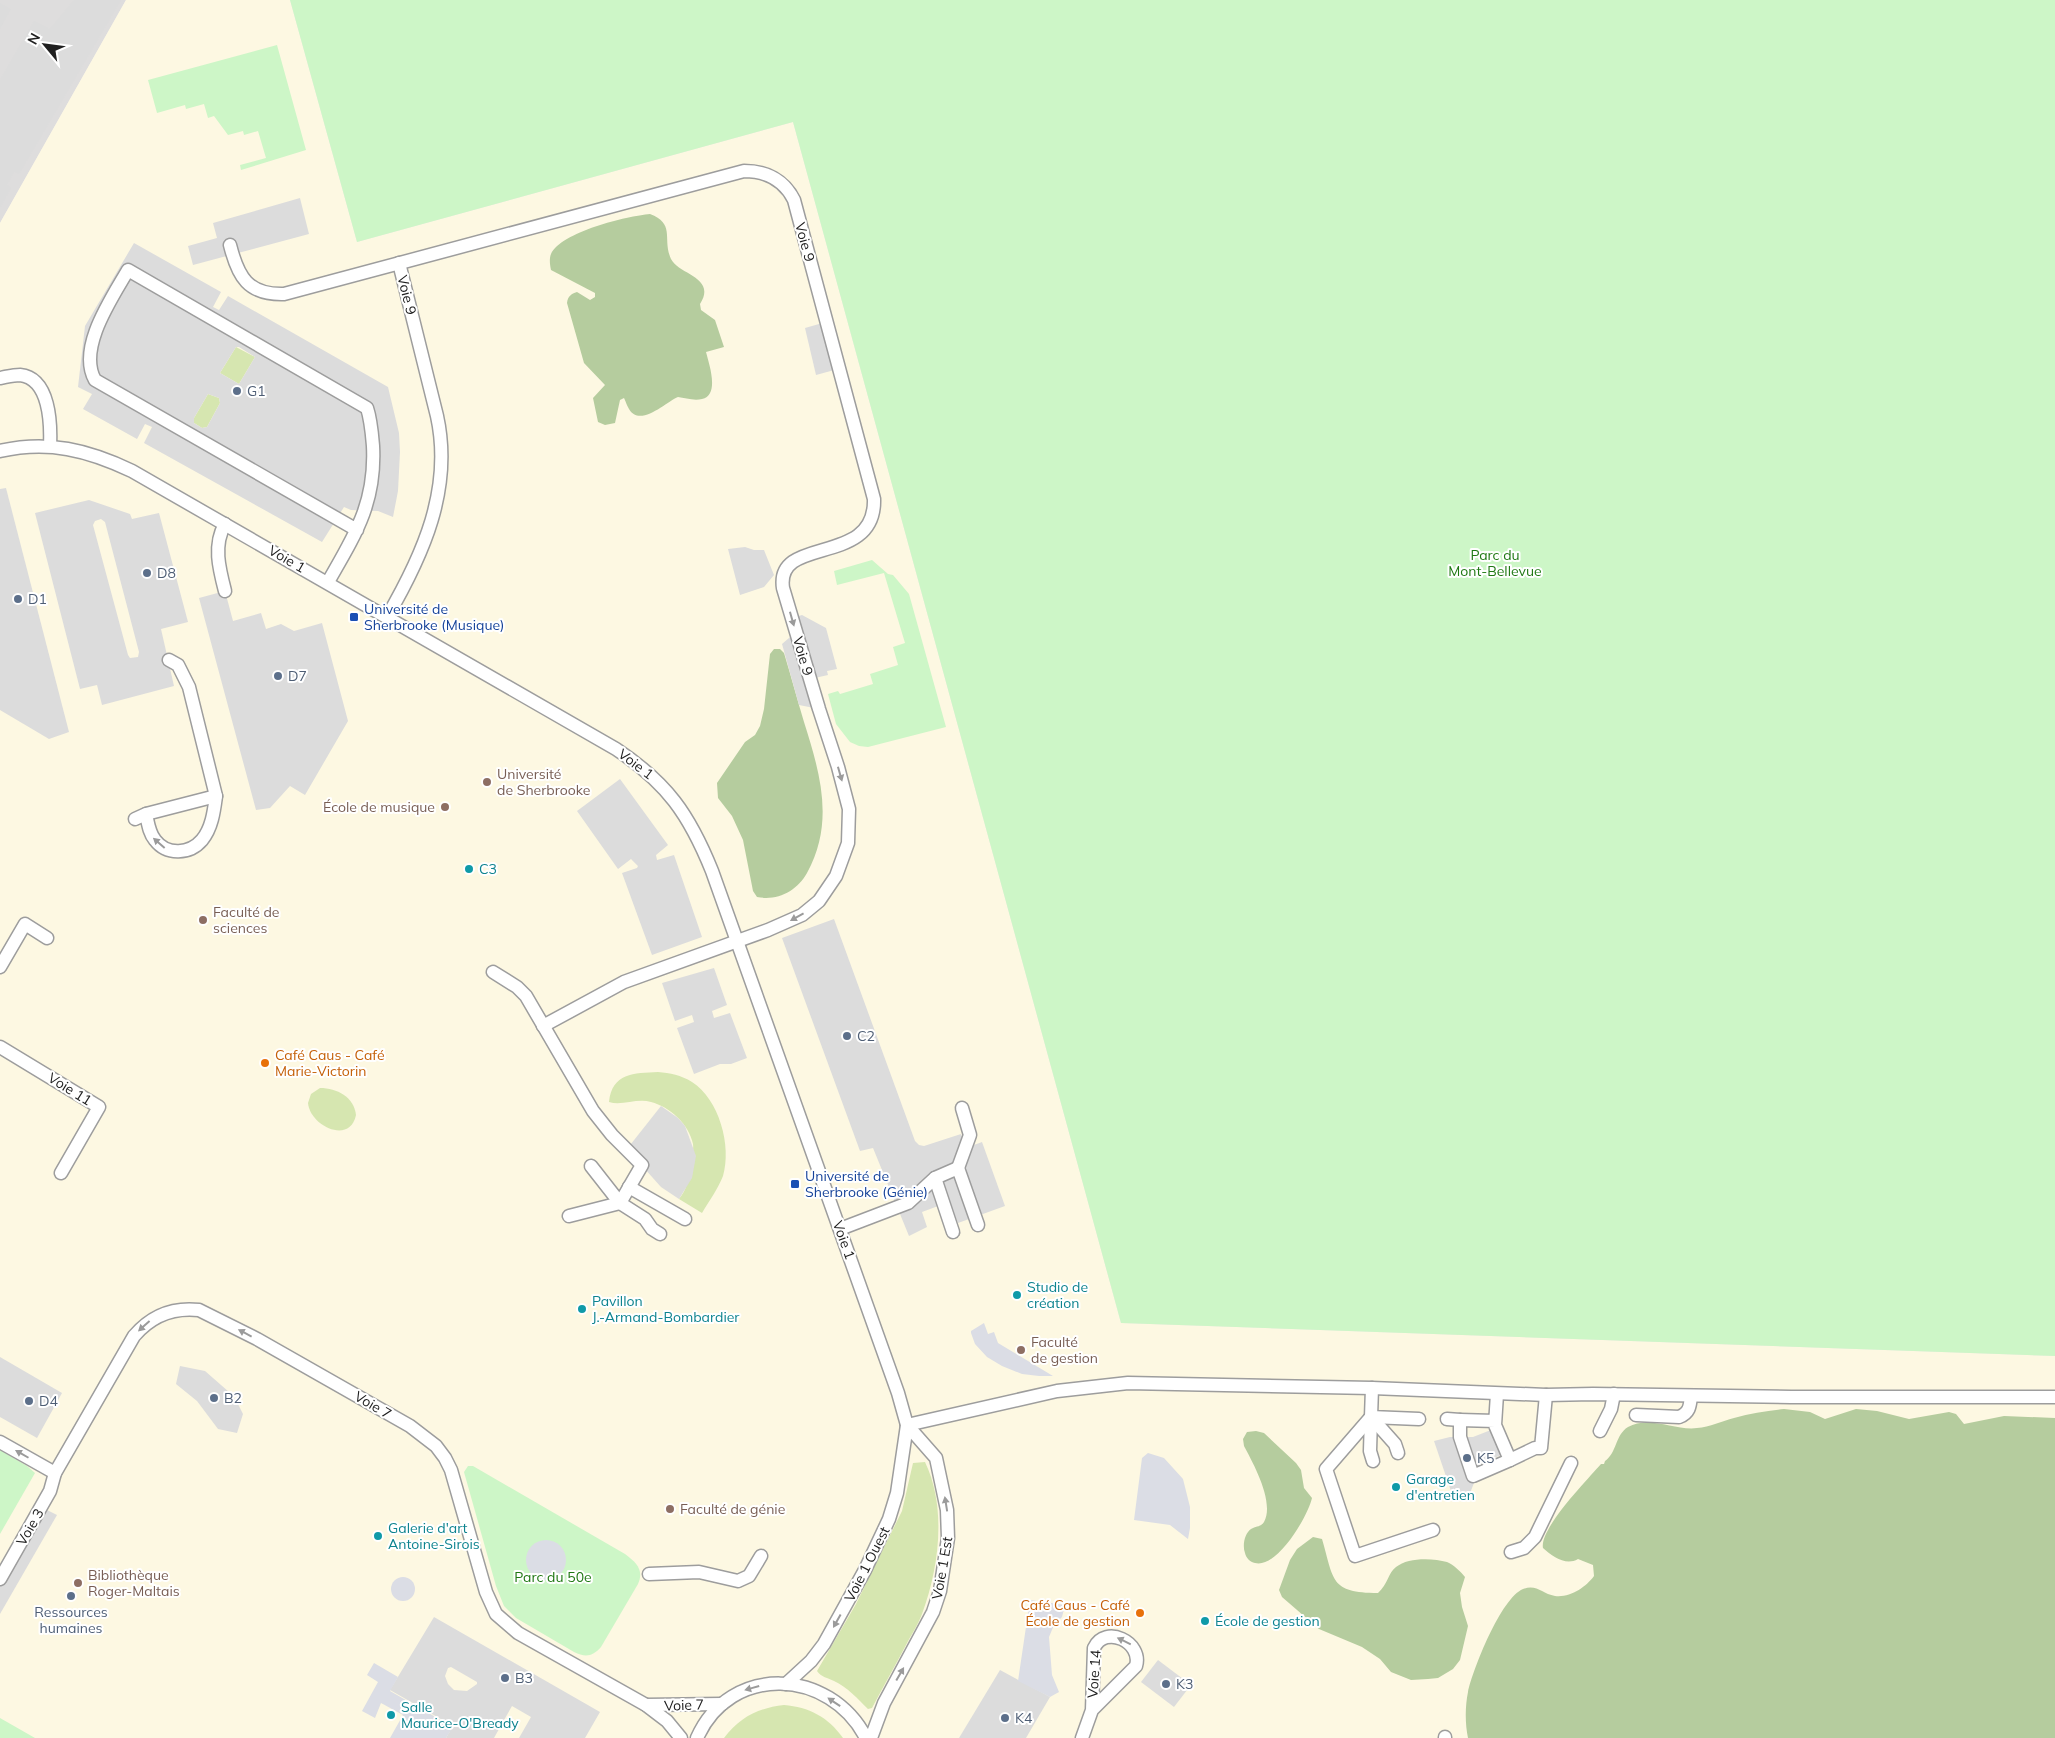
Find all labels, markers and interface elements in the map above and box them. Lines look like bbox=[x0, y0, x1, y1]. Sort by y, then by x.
north arrow bbox=[20, 20, 70, 70]
text: N bbox=[23, 30, 44, 48]
street label: Voie 9 bbox=[791, 220, 819, 264]
street label: Voie 9 bbox=[393, 273, 421, 317]
place label: G1 bbox=[247, 382, 266, 400]
marker: G1 bbox=[231, 385, 243, 397]
street label: Voie 1 bbox=[265, 541, 309, 577]
park label: Parc du Mont-Bellevue bbox=[1448, 546, 1542, 580]
place label: D8 bbox=[157, 564, 176, 582]
marker: D8 bbox=[141, 567, 153, 579]
place label: D1 bbox=[28, 590, 47, 608]
marker: D1 bbox=[12, 593, 24, 605]
place label: Université de Sherbrooke (Musique) bbox=[364, 600, 505, 634]
marker: Université de Sherbrooke (Musique) bbox=[348, 611, 360, 623]
one-way arrow bbox=[789, 612, 797, 627]
street label: Voie 9 bbox=[789, 634, 817, 678]
place label: D7 bbox=[288, 667, 307, 685]
marker: D7 bbox=[272, 670, 284, 682]
street label: Voie 1 bbox=[615, 745, 657, 783]
place label: Université de Sherbrooke bbox=[497, 765, 590, 799]
one-way arrow bbox=[836, 767, 844, 782]
marker: Université de Sherbrooke bbox=[481, 776, 493, 788]
place label: École de musique bbox=[323, 798, 435, 816]
marker: École de musique bbox=[439, 801, 451, 813]
one-way arrow bbox=[153, 837, 166, 848]
place label: C3 bbox=[479, 860, 497, 878]
marker: C3 bbox=[463, 863, 475, 875]
place label: Faculté de sciences bbox=[213, 903, 279, 937]
one-way arrow bbox=[790, 913, 805, 921]
marker: Faculté de sciences bbox=[197, 914, 209, 926]
place label: C2 bbox=[857, 1027, 875, 1045]
marker: C2 bbox=[841, 1030, 853, 1042]
place label: Café Caus - Café Marie-Victorin bbox=[275, 1046, 385, 1080]
marker: Café Caus - Café Marie-Victorin bbox=[259, 1057, 271, 1069]
street label: Voie 11 bbox=[45, 1069, 95, 1109]
place label: Université de Sherbrooke (Génie) bbox=[805, 1167, 928, 1201]
marker: Université de Sherbrooke (Génie) bbox=[789, 1178, 801, 1190]
street label: Voie 1 bbox=[829, 1218, 859, 1262]
place label: Studio de création bbox=[1027, 1278, 1088, 1312]
marker: Studio de création bbox=[1011, 1289, 1023, 1301]
place label: Pavillon J.-Armand-Bombardier bbox=[592, 1292, 740, 1326]
marker: Pavillon J.-Armand-Bombardier bbox=[576, 1303, 588, 1315]
one-way arrow bbox=[138, 1320, 150, 1332]
one-way arrow bbox=[238, 1329, 252, 1337]
place label: Faculté de gestion bbox=[1031, 1333, 1098, 1367]
marker: Faculté de gestion bbox=[1015, 1344, 1027, 1356]
street label: Voie 7 bbox=[351, 1387, 395, 1423]
place label: B2 bbox=[224, 1389, 242, 1407]
place label: D4 bbox=[39, 1392, 58, 1410]
marker: B2 bbox=[208, 1392, 220, 1404]
marker: D4 bbox=[23, 1395, 35, 1407]
place label: K5 bbox=[1477, 1449, 1494, 1467]
one-way arrow bbox=[16, 1450, 29, 1459]
marker: K5 bbox=[1461, 1452, 1473, 1464]
place label: Garage d'entretien bbox=[1406, 1470, 1475, 1504]
marker: Garage d'entretien bbox=[1390, 1481, 1402, 1493]
one-way arrow bbox=[942, 1496, 950, 1512]
place label: Faculté de génie bbox=[680, 1500, 785, 1518]
marker: Faculté de génie bbox=[664, 1503, 676, 1515]
street label: Voie 3 bbox=[12, 1505, 48, 1549]
place label: Galerie d'art Antoine-Sirois bbox=[388, 1519, 480, 1553]
street label: Voie 1 Ouest bbox=[840, 1523, 894, 1605]
marker: Galerie d'art Antoine-Sirois bbox=[372, 1530, 384, 1542]
street label: Voie 1 Est bbox=[928, 1535, 956, 1601]
place label: Bibliothèque Roger-Maltais bbox=[88, 1566, 180, 1600]
park label: Parc du 50e bbox=[514, 1568, 592, 1586]
marker: Bibliothèque Roger-Maltais bbox=[72, 1577, 84, 1589]
marker: Ressources humaines bbox=[65, 1590, 77, 1602]
place label: Café Caus - Café École de gestion bbox=[1020, 1596, 1130, 1630]
place label: Ressources humaines bbox=[34, 1603, 108, 1637]
marker: Café Caus - Café École de gestion bbox=[1134, 1607, 1146, 1619]
place label: École de gestion bbox=[1215, 1612, 1320, 1630]
one-way arrow bbox=[833, 1614, 841, 1629]
marker: École de gestion bbox=[1199, 1615, 1211, 1627]
one-way arrow bbox=[1117, 1637, 1131, 1645]
street label: Voie 14 bbox=[1083, 1649, 1105, 1699]
one-way arrow bbox=[896, 1668, 905, 1681]
place label: B3 bbox=[515, 1669, 533, 1687]
marker: B3 bbox=[499, 1672, 511, 1684]
place label: K3 bbox=[1176, 1675, 1193, 1693]
marker: K3 bbox=[1160, 1678, 1172, 1690]
one-way arrow bbox=[745, 1684, 760, 1692]
street label: Voie 7 bbox=[664, 1695, 704, 1715]
one-way arrow bbox=[828, 1697, 841, 1706]
place label: Salle Maurice-O'Bready bbox=[401, 1698, 519, 1732]
marker: Salle Maurice-O'Bready bbox=[385, 1709, 397, 1721]
place label: K4 bbox=[1015, 1709, 1033, 1727]
marker: K4 bbox=[999, 1712, 1011, 1724]

